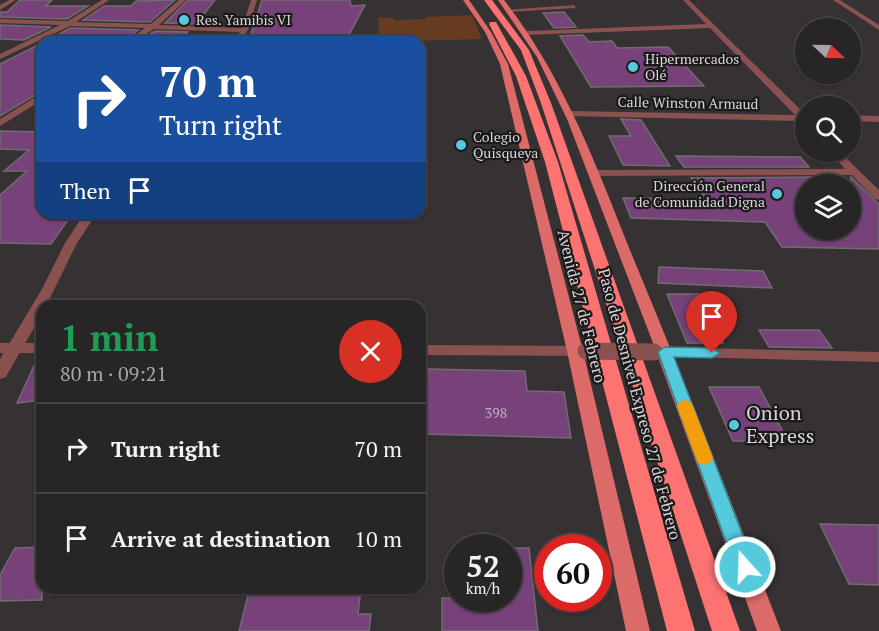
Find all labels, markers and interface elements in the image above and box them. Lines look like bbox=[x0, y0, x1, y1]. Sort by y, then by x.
place label: Res. Yamibis VI bbox=[196, 10, 291, 29]
marker: Res. Yamibis VI bbox=[177, 13, 191, 27]
north arrow bbox=[795, 18, 861, 84]
map controls bbox=[795, 18, 861, 240]
place label: Hipermercados Olé bbox=[645, 49, 739, 84]
text: 70 m bbox=[159, 53, 257, 109]
icon: right bbox=[60, 60, 138, 138]
marker: Hipermercados Olé bbox=[626, 60, 640, 74]
street label: Calle Winston Armaud bbox=[617, 92, 759, 113]
button: search bbox=[795, 96, 861, 162]
text: Turn right bbox=[159, 107, 282, 143]
place label: Colegio Quisqueya bbox=[473, 127, 538, 162]
marker: Colegio Quisqueya bbox=[454, 138, 468, 152]
icon: arrive bbox=[123, 174, 156, 207]
button: layers bbox=[795, 174, 861, 240]
text: Then bbox=[60, 176, 111, 205]
place label: Dirección General de Comunidad Digna bbox=[635, 176, 765, 211]
marker: Dirección General de Comunidad Digna bbox=[770, 187, 784, 201]
street label: Avenida 27 de Febrero bbox=[552, 227, 612, 385]
street label: Paso de Desnivel Expreso 27 de Febrero bbox=[593, 266, 687, 542]
pin bbox=[686, 291, 737, 353]
icon: arrive bbox=[695, 300, 728, 333]
text: 1 min bbox=[60, 314, 158, 361]
button: close bbox=[339, 320, 402, 383]
text: 80 m · 09:21 bbox=[60, 360, 167, 387]
place label: Onion Express bbox=[746, 399, 814, 449]
house number: 398 bbox=[485, 403, 507, 422]
marker: Onion Express bbox=[727, 418, 741, 432]
icon: right bbox=[60, 432, 93, 465]
text: Turn right bbox=[111, 434, 220, 463]
text: 70 m bbox=[354, 434, 402, 463]
icon: arrive bbox=[60, 522, 93, 555]
text: Arrive at destination bbox=[111, 524, 330, 553]
text: 10 m bbox=[354, 524, 402, 553]
speed limit sign: 60 bbox=[534, 534, 612, 612]
position arrow bbox=[713, 535, 777, 599]
text: 52 bbox=[466, 546, 500, 586]
text: km/h bbox=[466, 578, 500, 598]

